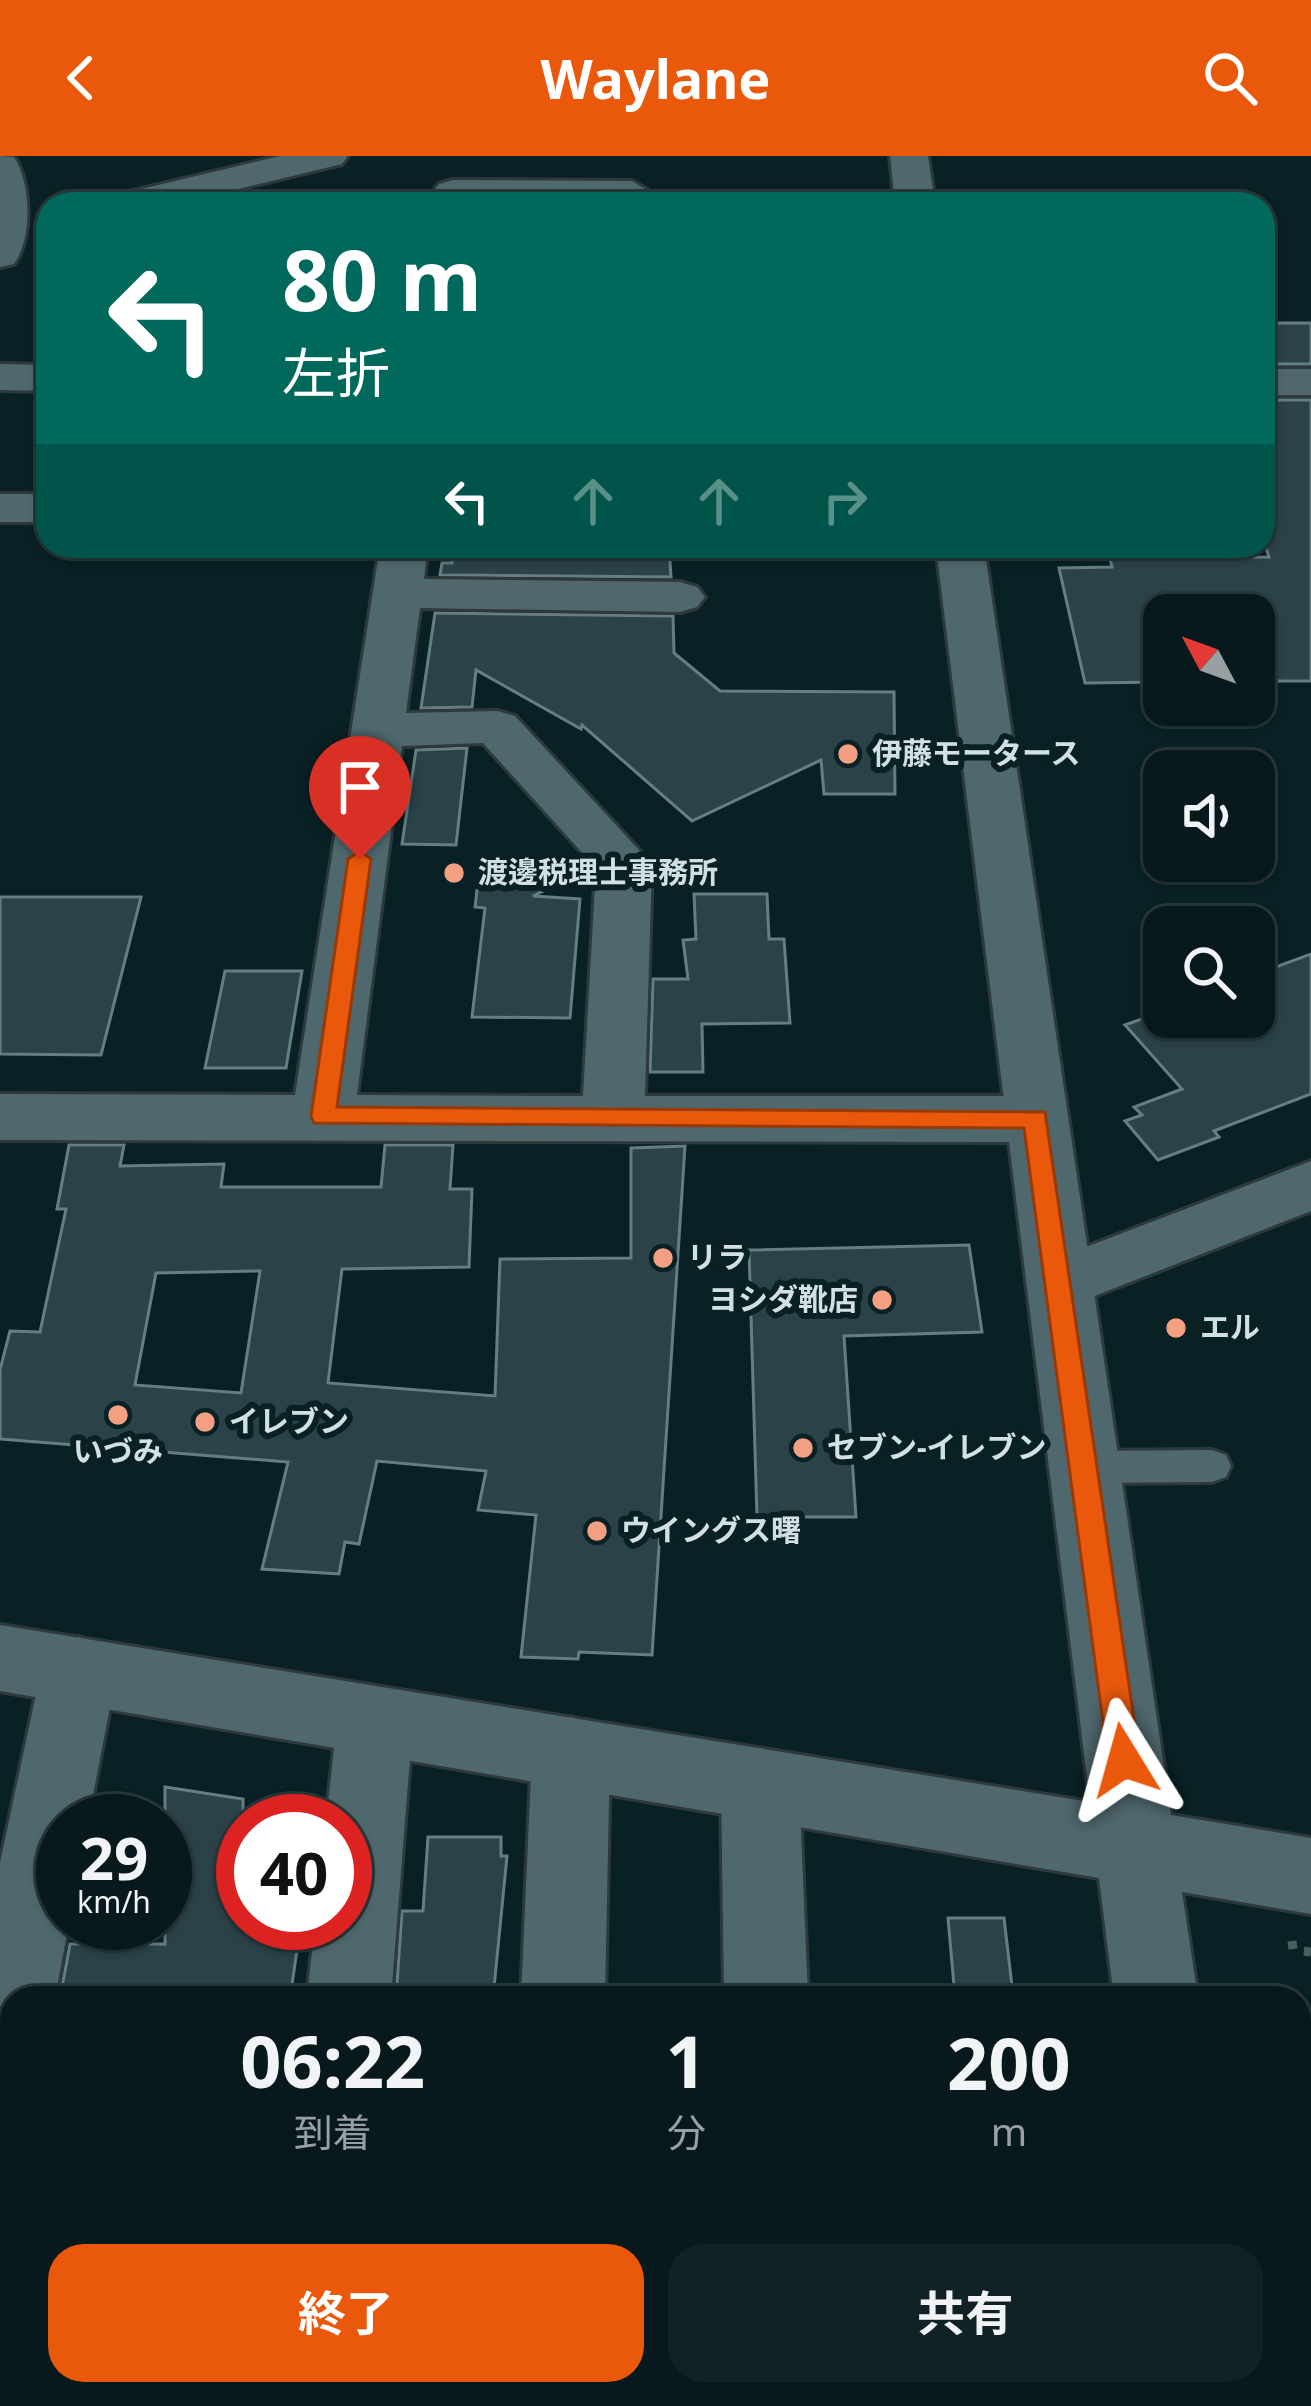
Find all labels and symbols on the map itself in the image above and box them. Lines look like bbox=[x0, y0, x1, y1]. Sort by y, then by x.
north arrow bbox=[1143, 594, 1275, 726]
place label: 伊藤モータース bbox=[872, 732, 1081, 773]
pin bbox=[309, 736, 411, 859]
marker: 伊藤モータース bbox=[835, 741, 861, 767]
place label: 渡邊税理士事務所 bbox=[478, 851, 718, 892]
marker: 渡邊税理士事務所 bbox=[441, 860, 467, 886]
place label: リラ bbox=[687, 1236, 747, 1277]
marker: リラ bbox=[650, 1245, 676, 1271]
place label: ヨシダ靴店 bbox=[708, 1278, 858, 1319]
marker: ヨシダ靴店 bbox=[869, 1287, 895, 1313]
place label: エル bbox=[1200, 1306, 1260, 1347]
marker: エル bbox=[1163, 1315, 1189, 1341]
place label: イレブン bbox=[229, 1400, 349, 1441]
marker: いづみ bbox=[105, 1402, 131, 1428]
marker: イレブン bbox=[192, 1409, 218, 1435]
place label: セブン-イレブン bbox=[827, 1426, 1047, 1467]
place label: いづみ bbox=[73, 1430, 163, 1471]
marker: セブン-イレブン bbox=[790, 1435, 816, 1461]
place label: ウイングス曙 bbox=[621, 1509, 801, 1550]
marker: ウイングス曙 bbox=[584, 1518, 610, 1544]
position arrow bbox=[1061, 1697, 1187, 1823]
speed limit sign: 40 bbox=[216, 1794, 372, 1950]

